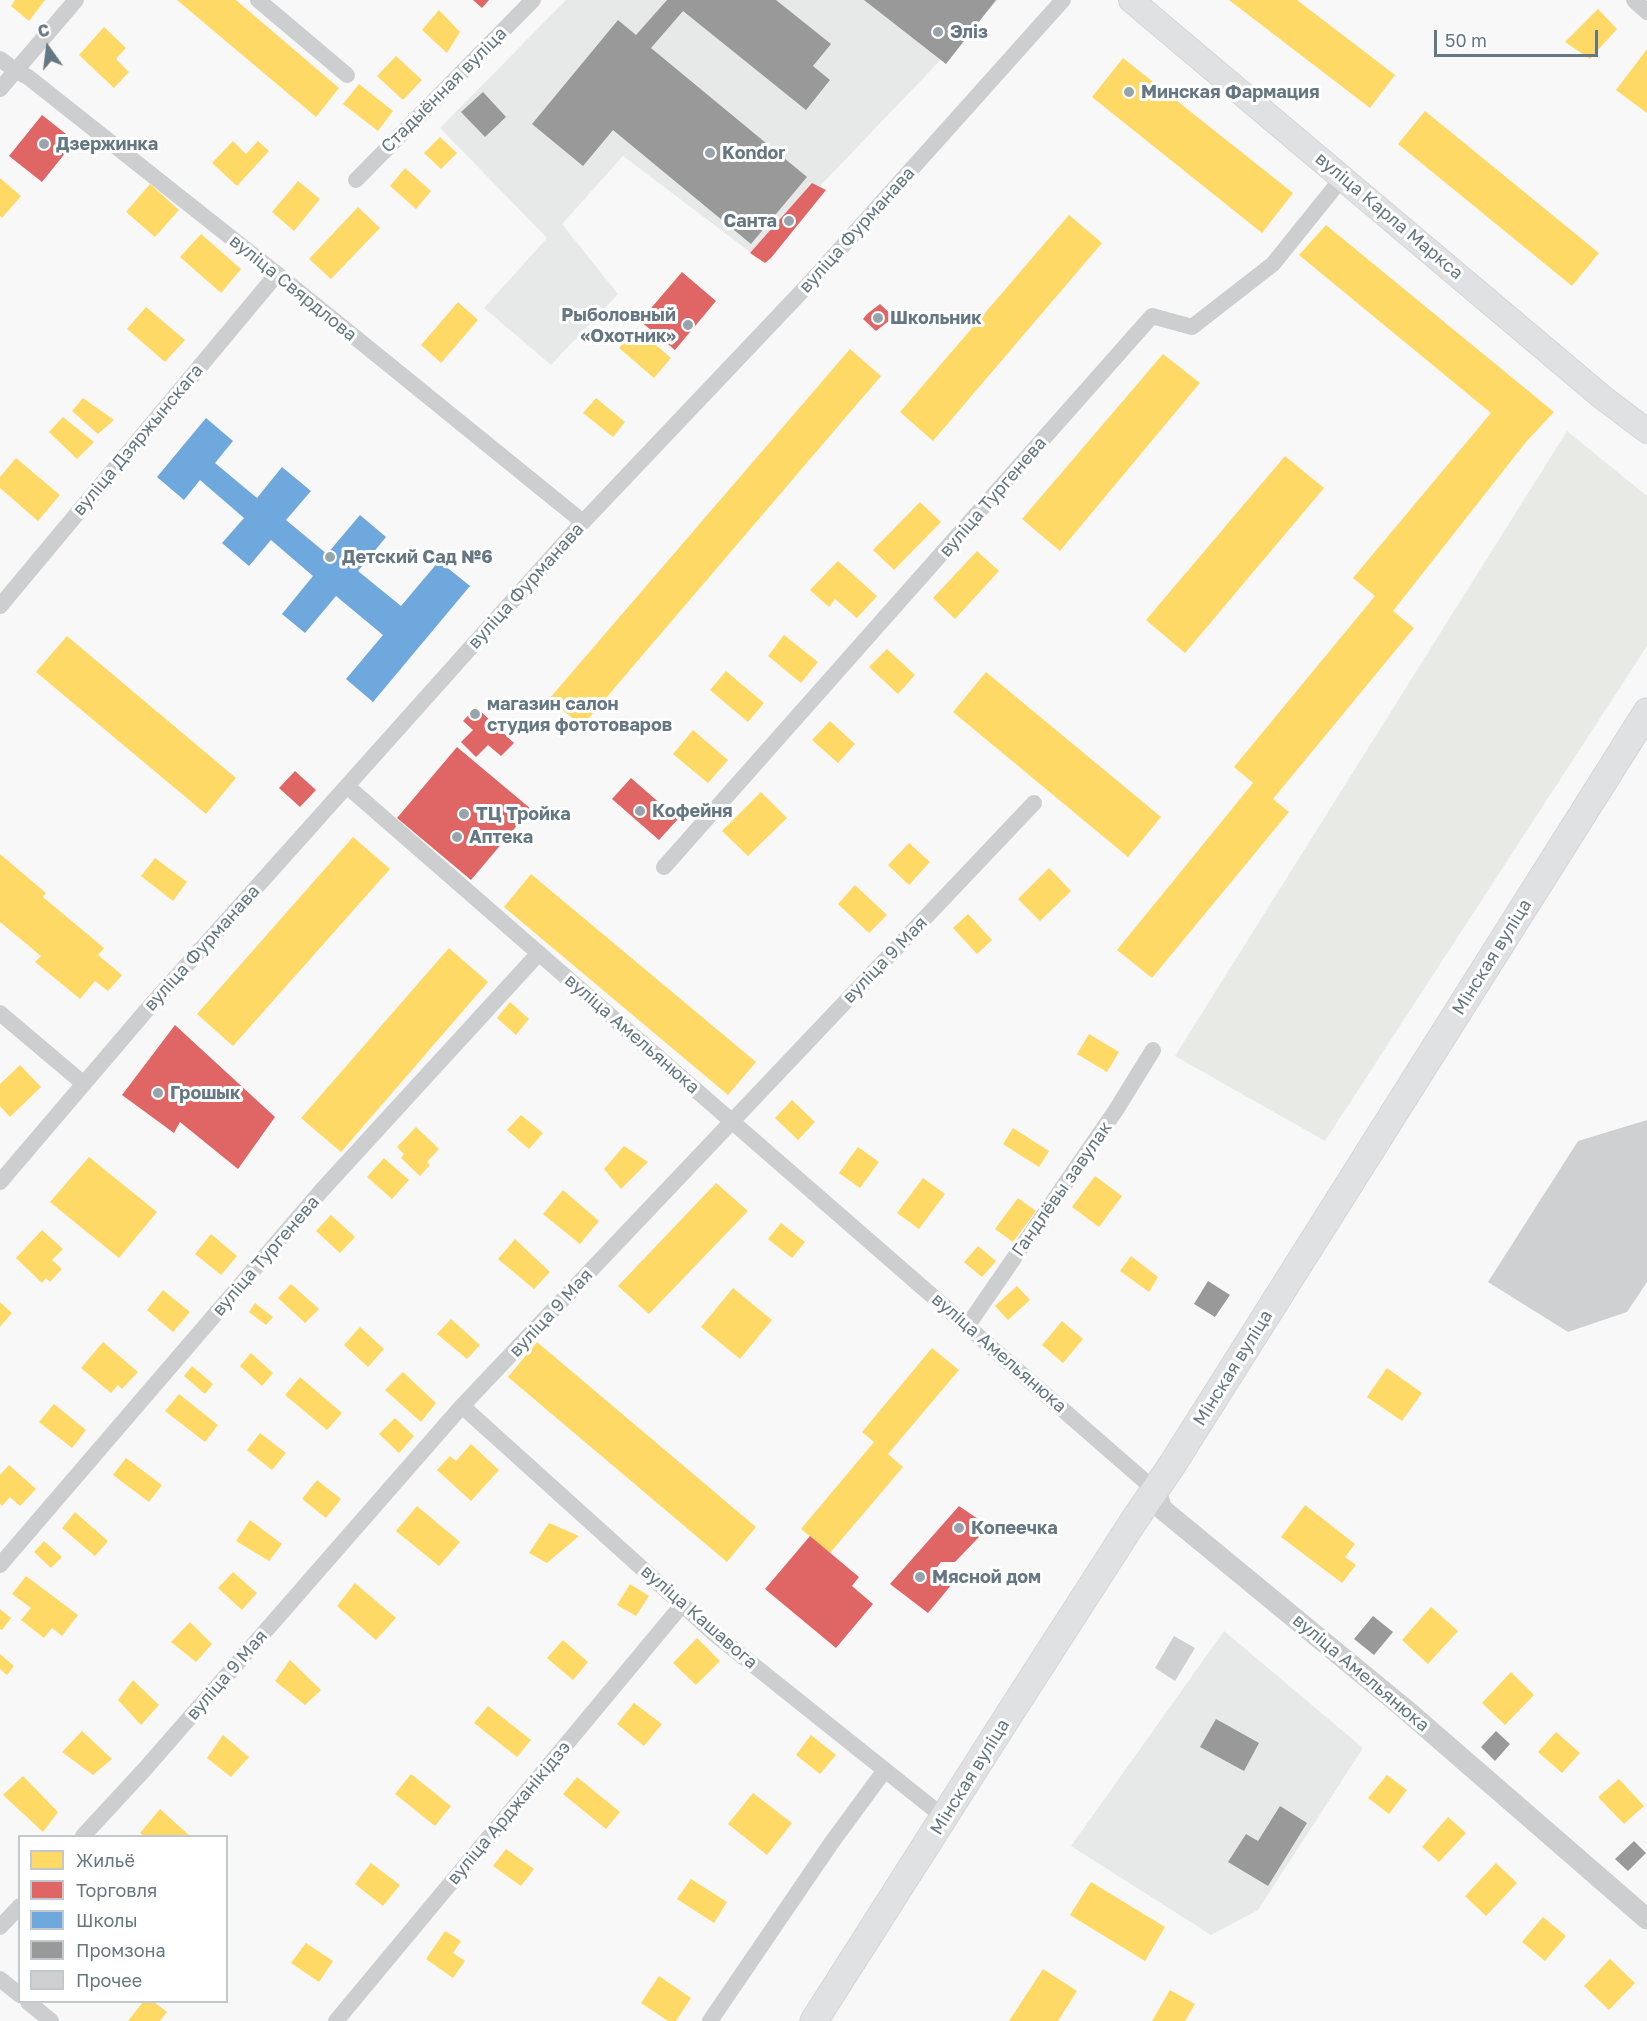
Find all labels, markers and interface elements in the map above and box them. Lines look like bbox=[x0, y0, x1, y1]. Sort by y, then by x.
north arrow bbox=[18, 18, 78, 78]
scale bar bbox=[1437, 18, 1600, 56]
text: С bbox=[36, 19, 52, 42]
place label: Эліз bbox=[950, 21, 988, 43]
street label: Стадыённая вуліца bbox=[377, 23, 511, 157]
marker: Эліз bbox=[931, 25, 945, 39]
text: 50 m bbox=[1445, 29, 1487, 51]
place label: Минская Фармация bbox=[1141, 81, 1320, 103]
marker: Минская Фармация bbox=[1122, 85, 1136, 99]
place label: Дзержинка bbox=[56, 133, 158, 155]
marker: Дзержинка bbox=[37, 137, 51, 151]
place label: Kondor bbox=[722, 142, 785, 164]
marker: Kondor bbox=[703, 146, 717, 160]
street label: вуліца Карла Маркса bbox=[1311, 148, 1467, 284]
street label: вуліца Фурманава bbox=[795, 163, 919, 297]
place label: Санта bbox=[723, 210, 777, 232]
marker: Санта bbox=[782, 214, 796, 228]
street label: вуліца Свярдлова bbox=[225, 230, 361, 346]
place label: Рыболовный «Охотник» bbox=[561, 304, 676, 346]
place label: Школьник bbox=[890, 307, 982, 329]
marker: Школьник bbox=[871, 311, 885, 325]
marker: Рыболовный «Охотник» bbox=[681, 318, 695, 332]
street label: вуліца Дзяржынскага bbox=[68, 360, 208, 520]
street label: вуліца Тургенева bbox=[935, 433, 1051, 561]
street label: вуліца Фурманава bbox=[464, 519, 588, 653]
place label: Детский Сад №6 bbox=[342, 546, 493, 568]
marker: Детский Сад №6 bbox=[323, 550, 337, 564]
place label: магазин салон студия фототоваров bbox=[487, 693, 672, 736]
marker: магазин салон студия фототоваров bbox=[468, 707, 482, 721]
place label: Кофейня bbox=[652, 800, 733, 822]
place label: ТЦ Тройка bbox=[476, 803, 571, 825]
marker: Кофейня bbox=[633, 804, 647, 818]
marker: ТЦ Тройка bbox=[457, 807, 471, 821]
place label: Аптека bbox=[469, 826, 533, 848]
marker: Аптека bbox=[450, 830, 464, 844]
street label: вуліца Фурманава bbox=[140, 881, 264, 1015]
street label: Мінская вуліца bbox=[1448, 895, 1536, 1019]
street label: вуліца 9 Мая bbox=[838, 912, 932, 1008]
street label: вуліца Амельянюка bbox=[560, 970, 704, 1098]
place label: Грошык bbox=[170, 1082, 240, 1104]
marker: Грошык bbox=[151, 1086, 165, 1100]
street label: Гандлёвы завулак bbox=[1007, 1117, 1117, 1261]
street label: вуліца Тургенева bbox=[208, 1192, 324, 1320]
street label: вуліца 9 Мая bbox=[505, 1265, 597, 1361]
street label: вуліца Амельянюка bbox=[927, 1289, 1071, 1417]
street label: Мінская вуліца bbox=[1189, 1306, 1277, 1430]
place label: Копеечка bbox=[971, 1517, 1058, 1539]
marker: Копеечка bbox=[952, 1521, 966, 1535]
street label: вуліца Кашавога bbox=[636, 1561, 762, 1673]
place label: Мясной дом bbox=[932, 1566, 1041, 1588]
marker: Мясной дом bbox=[913, 1570, 927, 1584]
street label: вуліца Амельянюка bbox=[1288, 1610, 1434, 1736]
street label: вуліца 9 Мая bbox=[182, 1626, 272, 1724]
street label: Мінская вуліца bbox=[926, 1715, 1014, 1839]
street label: вуліца Арджанікідзэ bbox=[443, 1737, 575, 1889]
legend bbox=[18, 1835, 228, 2003]
text: Жильё bbox=[76, 1849, 135, 1871]
text: Торговля bbox=[76, 1879, 157, 1901]
text: Школы bbox=[76, 1909, 138, 1931]
text: Промзона bbox=[76, 1939, 166, 1961]
text: Прочее bbox=[76, 1969, 142, 1991]

